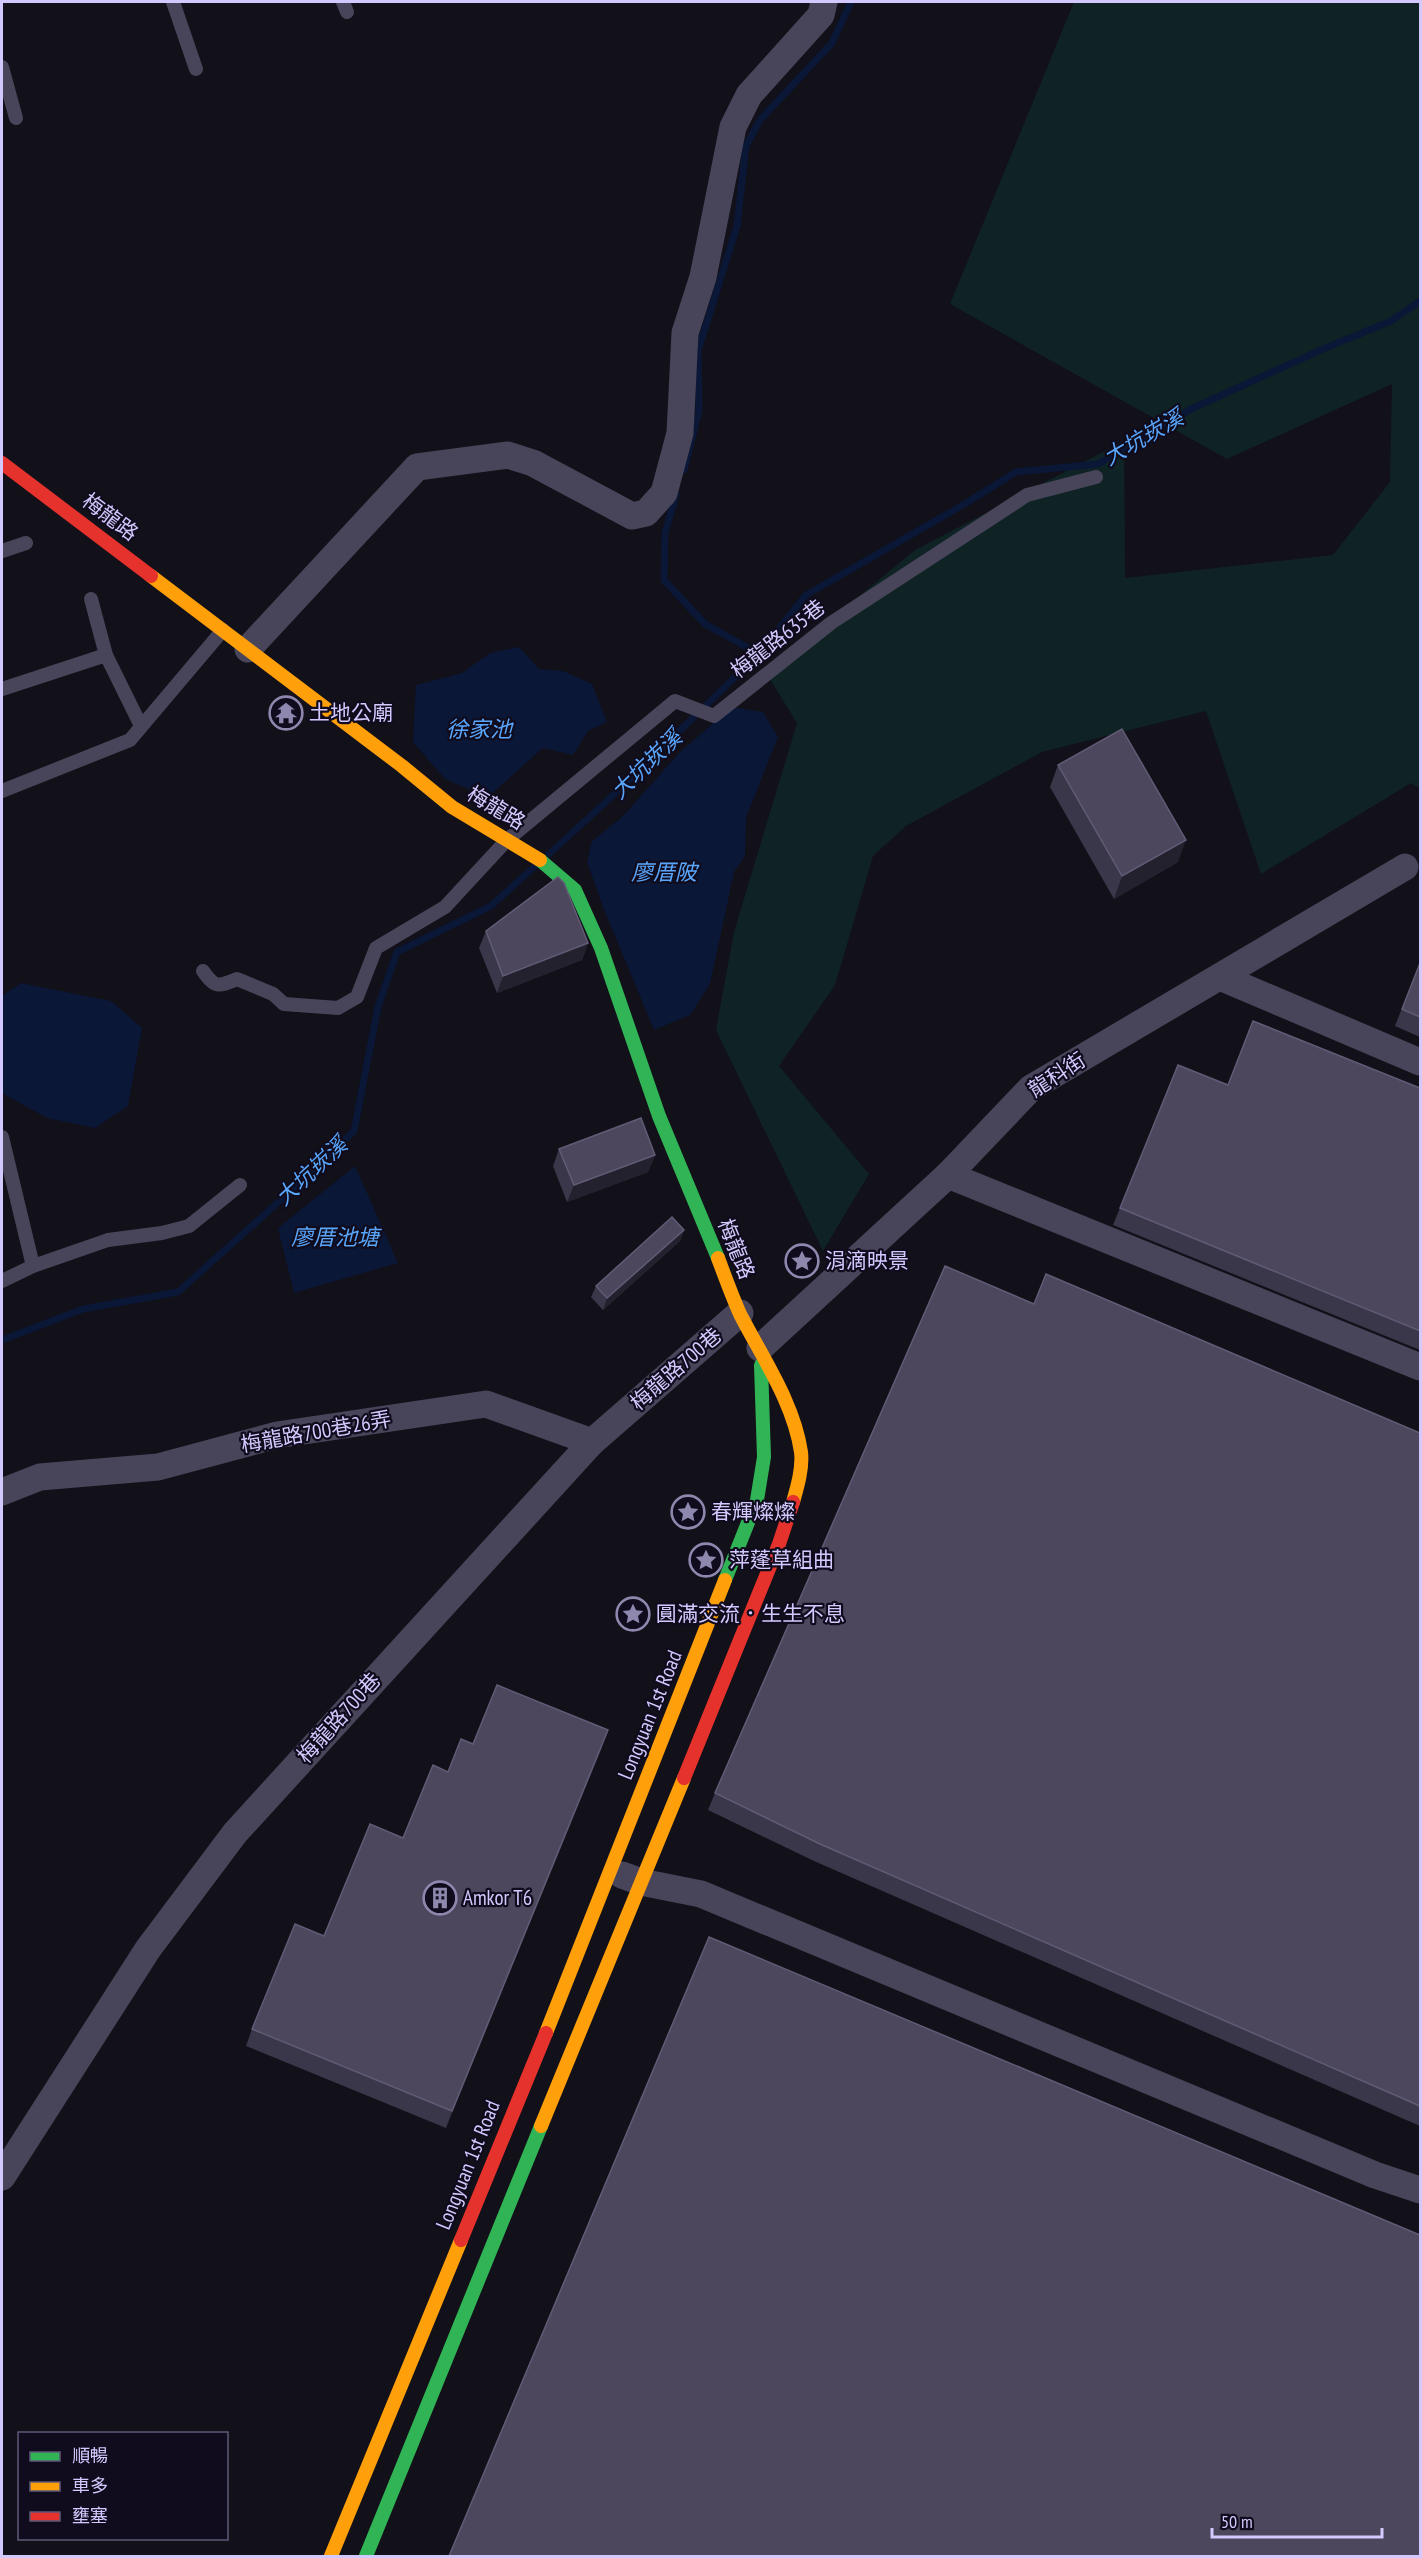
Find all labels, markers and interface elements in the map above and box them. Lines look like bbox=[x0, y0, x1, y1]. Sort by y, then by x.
water label: 大坑崁溪 bbox=[1098, 401, 1191, 471]
street label: 梅龍路 bbox=[77, 487, 144, 546]
street label: 梅龍路635巷 bbox=[725, 593, 830, 684]
temple icon: 土地公廟 bbox=[268, 695, 304, 731]
place label: 土地公廟 bbox=[309, 699, 393, 726]
water label: 徐家池 bbox=[446, 715, 514, 743]
water label: 大坑崁溪 bbox=[605, 721, 690, 805]
street label: 梅龍路 bbox=[462, 780, 530, 835]
water label: 廖厝陂 bbox=[631, 858, 700, 886]
street label: 龍科街 bbox=[1023, 1046, 1090, 1103]
water label: 大坑崁溪 bbox=[269, 1129, 355, 1211]
street label: 梅龍路 bbox=[712, 1215, 761, 1283]
water label: 廖厝池塘 bbox=[291, 1223, 383, 1251]
place icon: 涓滴映景 bbox=[784, 1243, 820, 1279]
place label: 涓滴映景 bbox=[825, 1247, 909, 1274]
street label: 梅龍路700巷 bbox=[624, 1322, 727, 1416]
street label: 梅龍路700巷26弄 bbox=[239, 1405, 393, 1458]
place icon: 春輝燦燦 bbox=[670, 1494, 706, 1530]
place label: 春輝燦燦 bbox=[711, 1498, 795, 1525]
place icon: 萍蓬草組曲 bbox=[688, 1542, 724, 1578]
place label: 萍蓬草組曲 bbox=[729, 1546, 834, 1573]
place icon: 圓滿交流．生生不息 bbox=[615, 1596, 651, 1632]
place label: 圓滿交流．生生不息 bbox=[656, 1600, 845, 1627]
street label: Longyuan 1st Road bbox=[611, 1646, 688, 1783]
street label: 梅龍路700巷 bbox=[291, 1667, 386, 1768]
building icon: Amkor T6 bbox=[422, 1880, 458, 1916]
place label: Amkor T6 bbox=[463, 1884, 532, 1911]
street label: Longyuan 1st Road bbox=[429, 2096, 506, 2233]
legend bbox=[18, 2432, 228, 2540]
text: 順暢 bbox=[72, 2444, 108, 2467]
text: 車多 bbox=[72, 2474, 108, 2497]
scale bar bbox=[1212, 2501, 1382, 2539]
text: 壅塞 bbox=[72, 2504, 108, 2527]
text: 50 m bbox=[1221, 2510, 1253, 2533]

